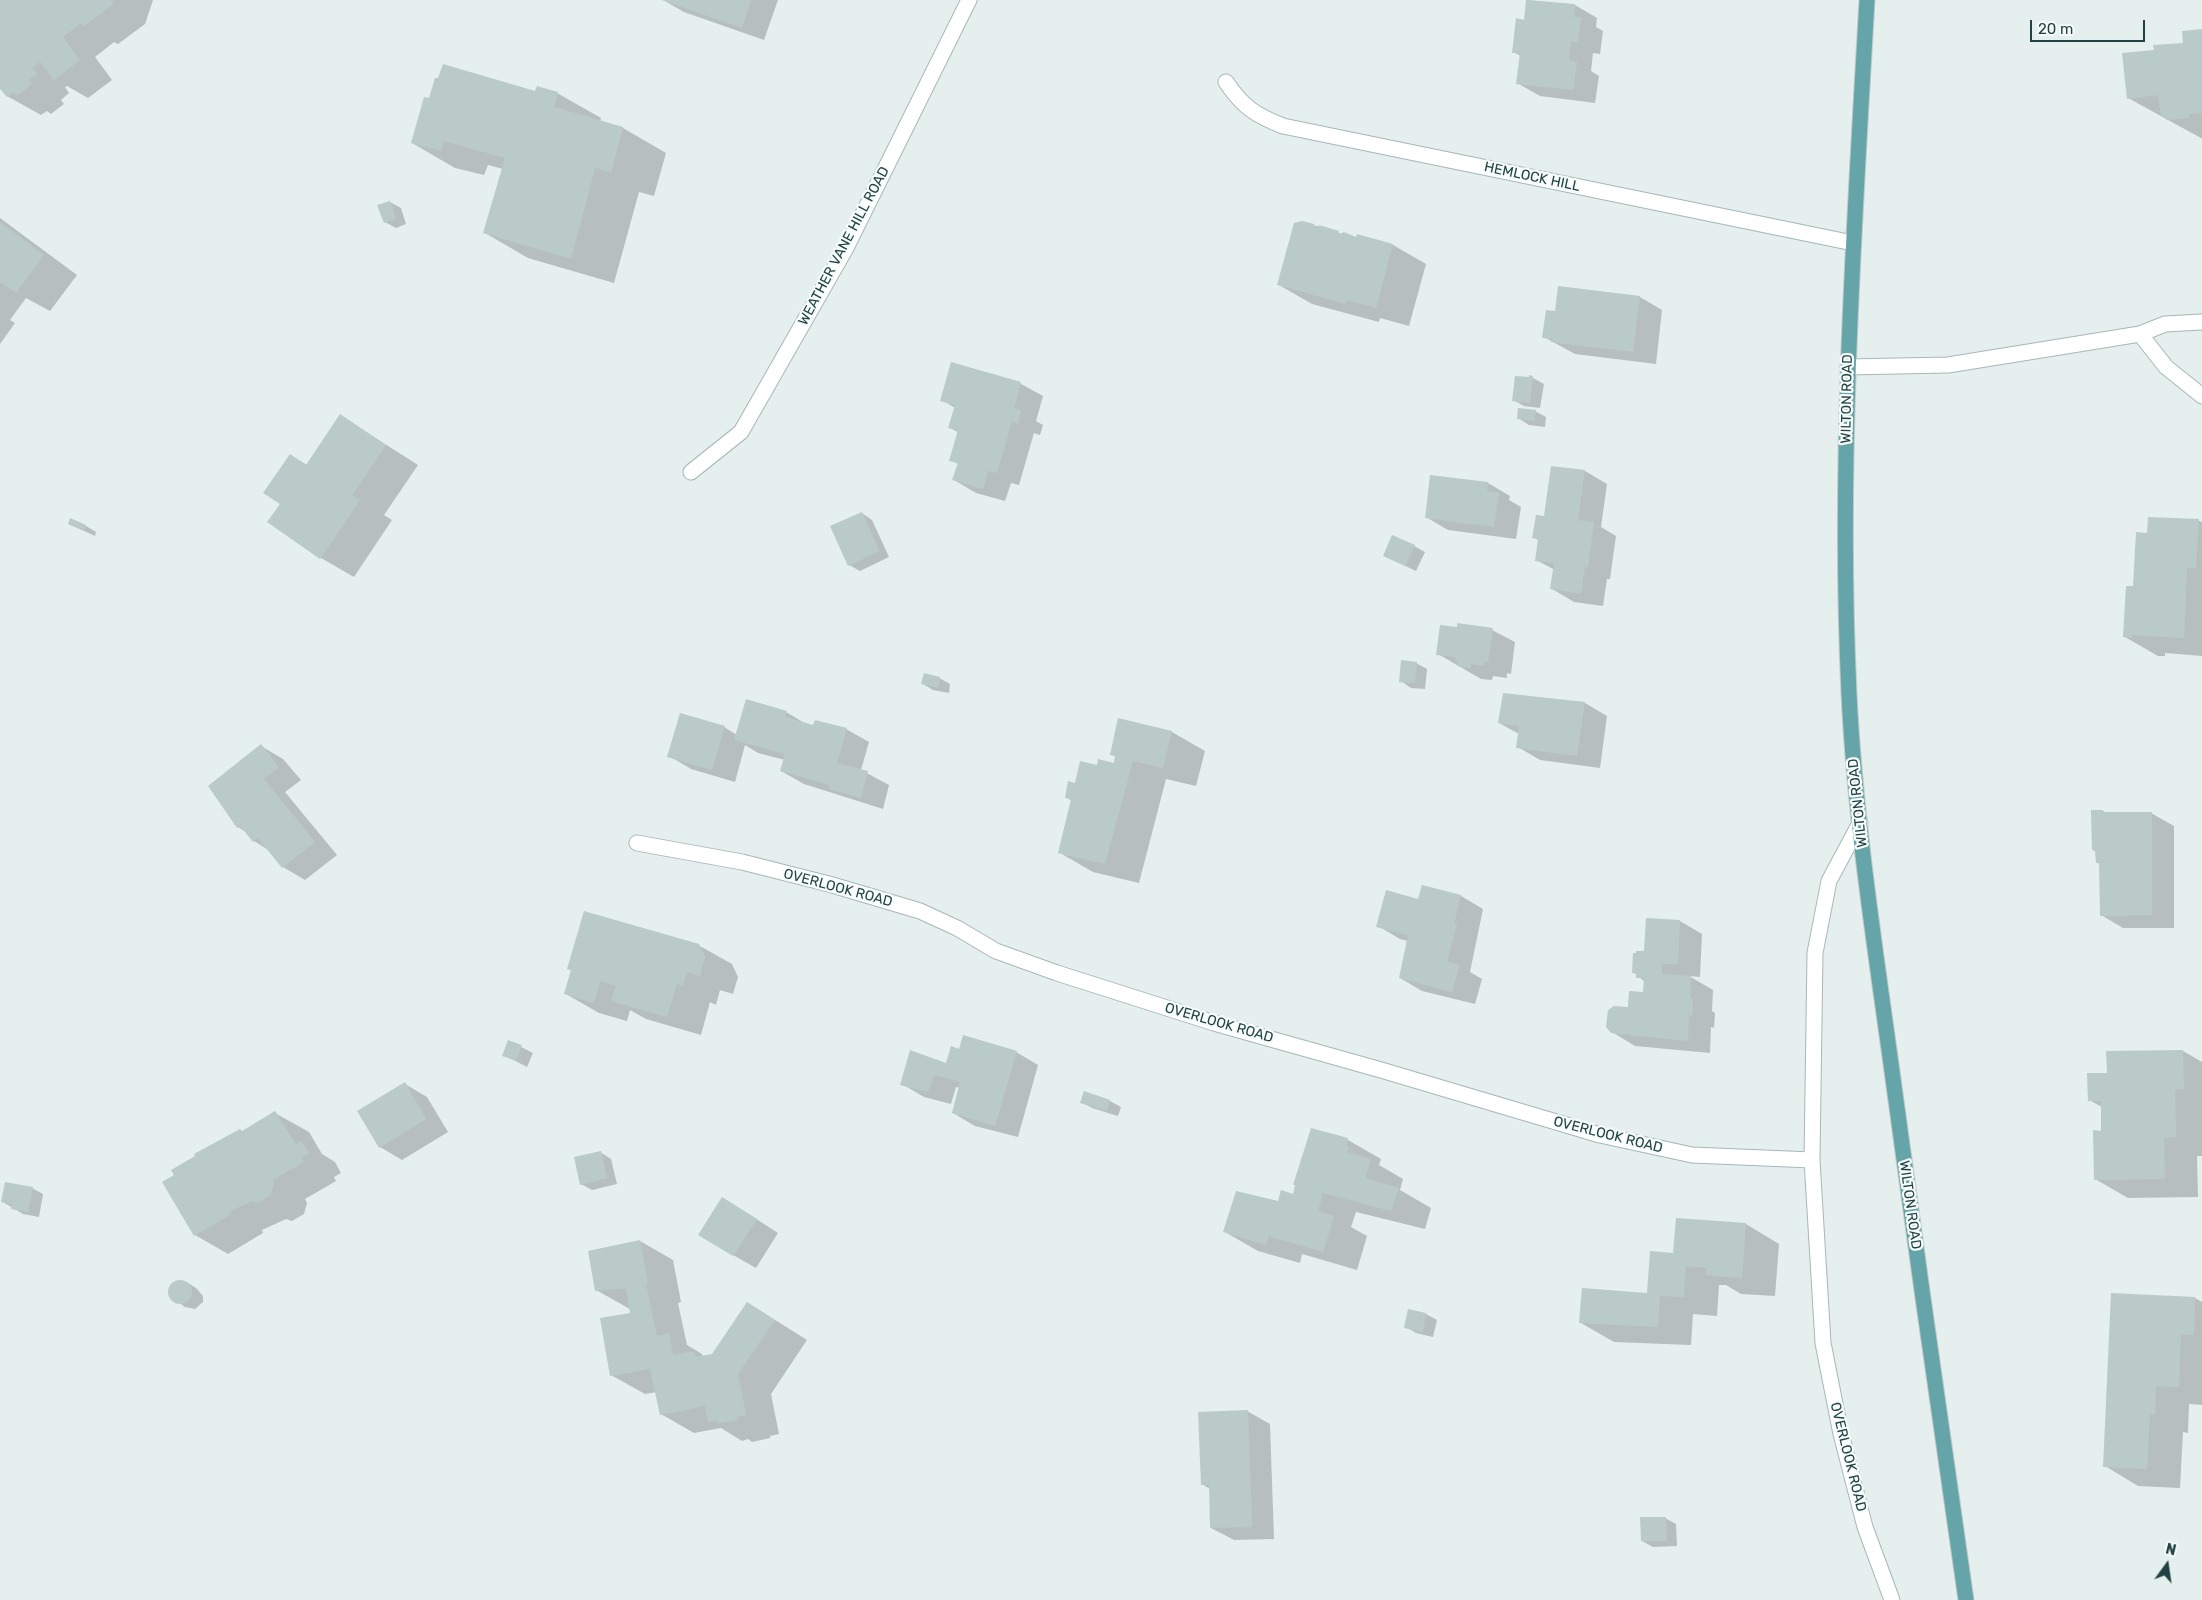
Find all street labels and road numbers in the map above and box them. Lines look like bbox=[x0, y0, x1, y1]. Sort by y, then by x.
street label: HEMLOCK HILL bbox=[1483, 159, 1581, 195]
street label: WEATHER VANE HILL ROAD bbox=[795, 164, 893, 328]
street label: WILTON ROAD bbox=[1838, 354, 1856, 444]
street label: WILTON ROAD bbox=[1845, 758, 1871, 848]
street label: OVERLOOK ROAD bbox=[782, 865, 894, 911]
street label: OVERLOOK ROAD bbox=[1163, 999, 1275, 1047]
street label: OVERLOOK ROAD bbox=[1552, 1113, 1664, 1157]
street label: WILTON ROAD bbox=[1895, 1160, 1925, 1250]
street label: OVERLOOK ROAD bbox=[1826, 1401, 1870, 1513]

